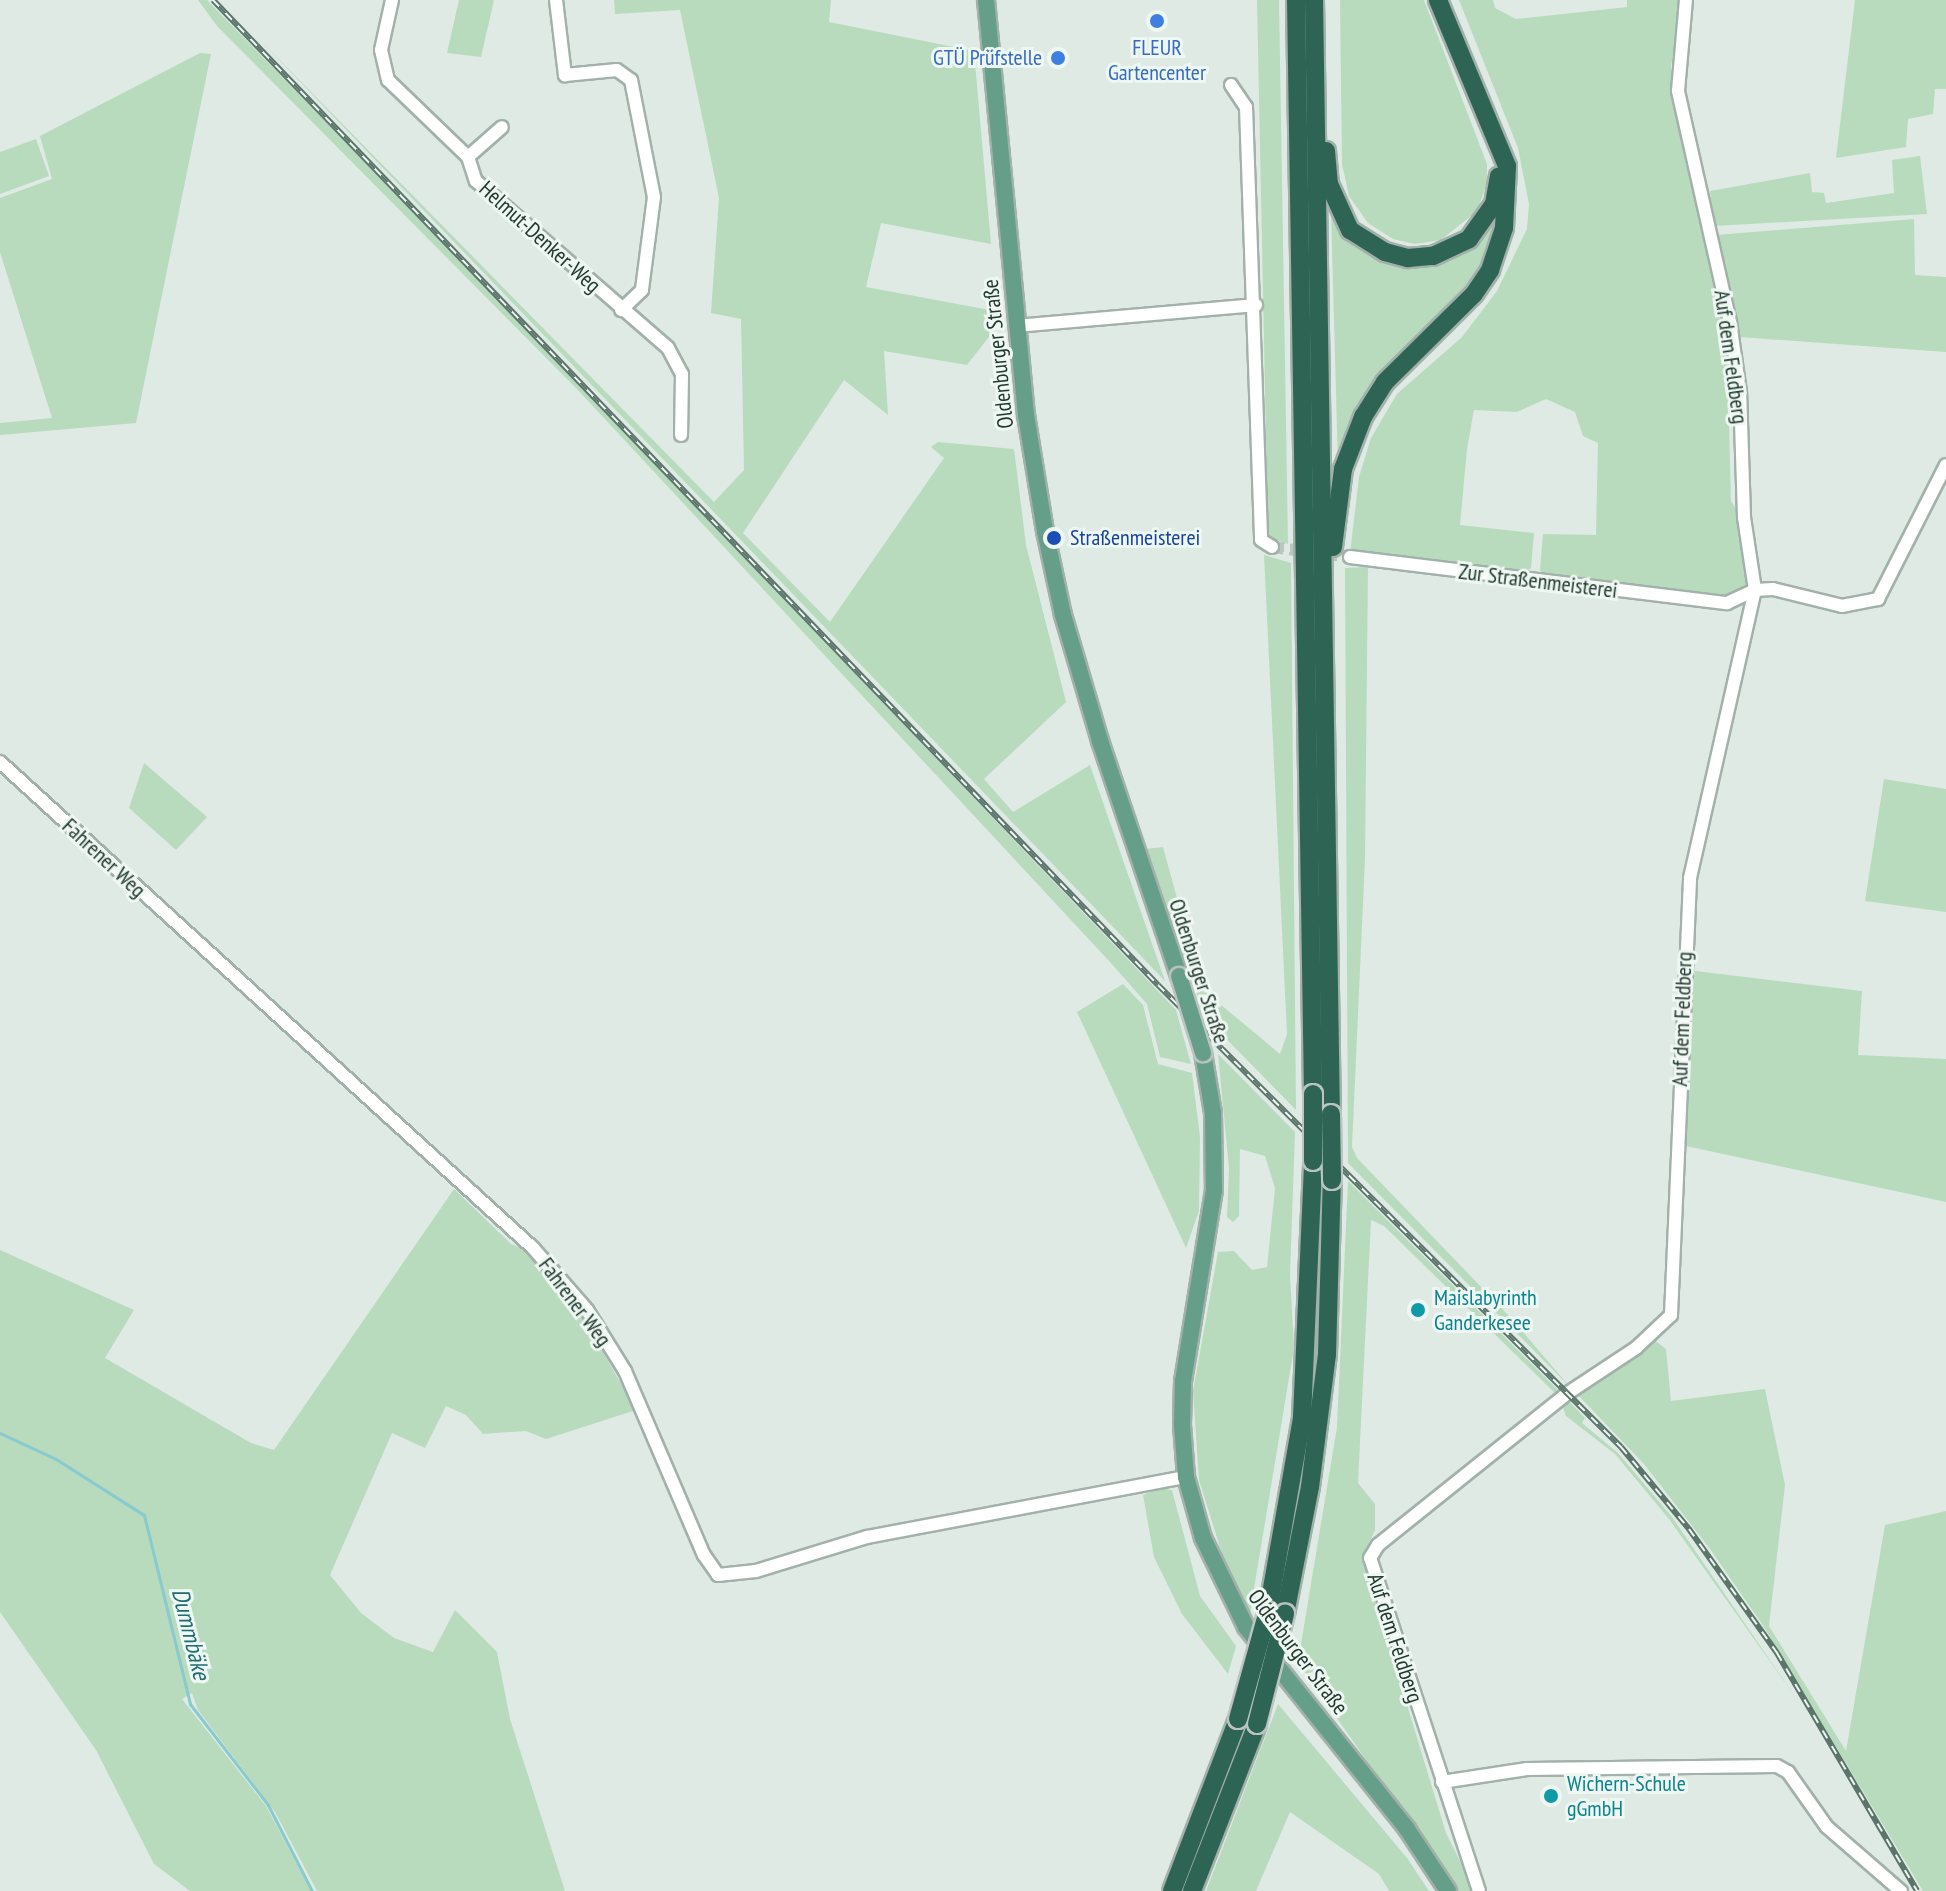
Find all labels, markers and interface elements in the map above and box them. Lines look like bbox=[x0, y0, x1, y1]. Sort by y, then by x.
marker: FLEUR Gartencenter bbox=[1148, 12, 1166, 30]
place label: FLEUR Gartencenter bbox=[1108, 34, 1206, 86]
place label: GTÜ Prüfstelle bbox=[933, 45, 1042, 71]
marker: GTÜ Prüfstelle bbox=[1049, 49, 1067, 67]
street label: Helmut-Denker-Weg bbox=[474, 176, 606, 298]
street label: Oldenburger Straße bbox=[977, 278, 1019, 430]
street label: Auf dem Feldberg bbox=[1709, 288, 1753, 426]
place label: Straßenmeisterei bbox=[1070, 525, 1200, 551]
marker: Straßenmeisterei bbox=[1045, 529, 1063, 547]
street label: Zur Straßenmeisterei bbox=[1457, 558, 1619, 604]
street label: Fahrener Weg bbox=[57, 813, 151, 903]
street label: Oldenburger Straße bbox=[1163, 896, 1235, 1046]
street label: Auf dem Feldberg bbox=[1666, 951, 1698, 1087]
street label: Fahrener Weg bbox=[533, 1252, 617, 1352]
place label: Maislabyrinth Ganderkesee bbox=[1434, 1284, 1537, 1336]
marker: Maislabyrinth Ganderkesee bbox=[1409, 1301, 1427, 1319]
street label: Auf dem Feldberg bbox=[1362, 1570, 1428, 1706]
street label: Oldenburger Straße bbox=[1242, 1584, 1354, 1720]
water label: Dummbäke bbox=[166, 1585, 216, 1683]
place label: Wichern-Schule gGmbH bbox=[1567, 1770, 1686, 1822]
marker: Wichern-Schule gGmbH bbox=[1542, 1787, 1560, 1805]

